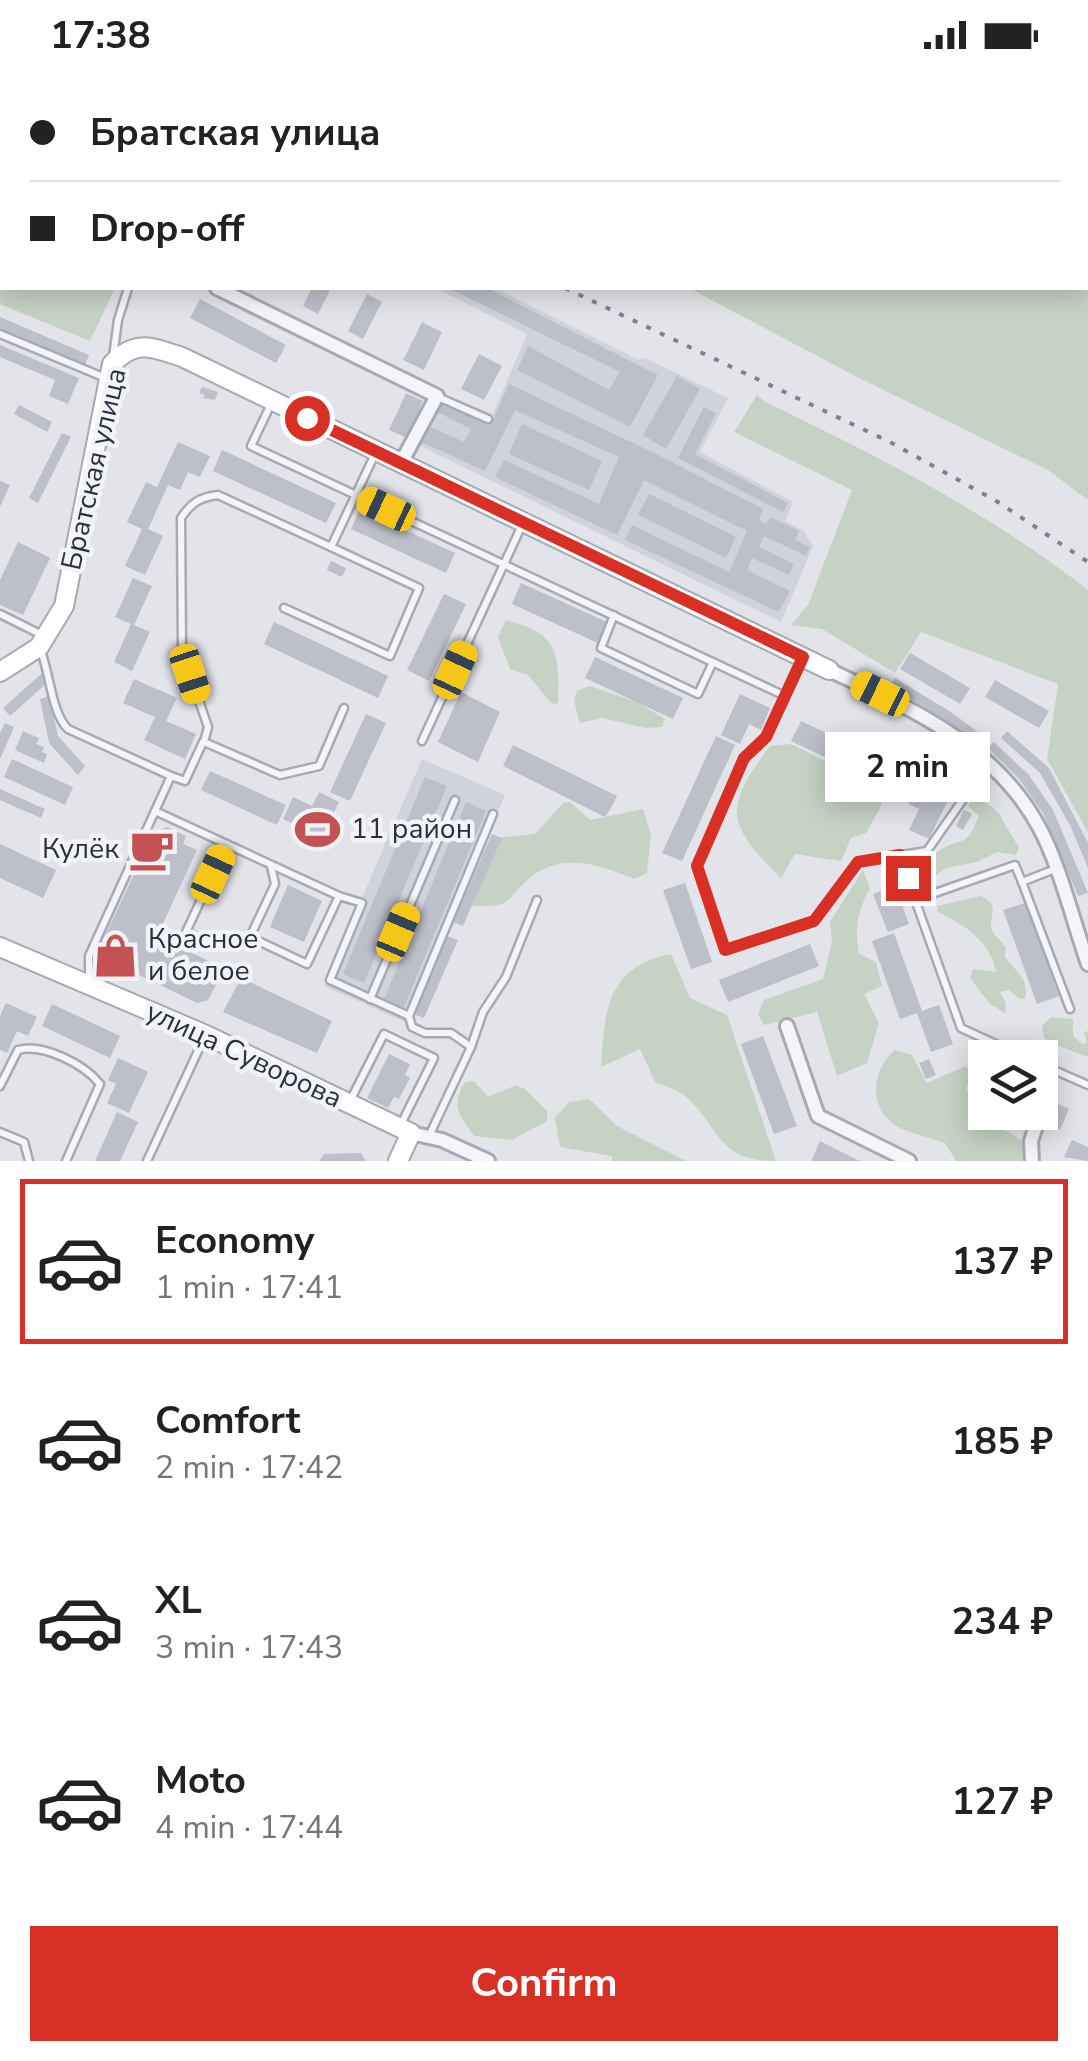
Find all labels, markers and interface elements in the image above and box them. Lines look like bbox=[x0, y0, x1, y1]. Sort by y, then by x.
text: 17:38 bbox=[50, 10, 151, 61]
text: Братская улица bbox=[90, 107, 381, 158]
text: Drop-off bbox=[90, 203, 244, 254]
street label: Братская улица bbox=[52, 364, 136, 574]
route start bbox=[285, 396, 330, 441]
car bbox=[352, 483, 420, 535]
car bbox=[429, 636, 481, 704]
car bbox=[166, 641, 214, 707]
car bbox=[846, 667, 914, 721]
callout: 2 min bbox=[826, 733, 990, 803]
text: 2 min bbox=[866, 745, 949, 788]
sports icon: 11 район bbox=[294, 805, 342, 853]
place label: 11 район bbox=[351, 810, 472, 848]
cafe icon: Кулёк bbox=[128, 825, 176, 873]
place label: Кулёк bbox=[42, 830, 119, 868]
car bbox=[187, 840, 239, 908]
route end bbox=[886, 856, 931, 901]
car bbox=[372, 899, 424, 965]
place label: Красное и белое bbox=[148, 920, 258, 990]
shop icon: Красное и белое bbox=[91, 931, 139, 979]
street label: улица Суворова bbox=[140, 993, 348, 1117]
map controls bbox=[968, 1040, 1058, 1130]
button: layers bbox=[968, 1040, 1058, 1130]
text: Economy bbox=[155, 1215, 314, 1266]
icon: car bbox=[35, 1217, 125, 1307]
text: 137 ₽ bbox=[952, 1236, 1053, 1287]
text: 1 min · 17:41 bbox=[155, 1266, 343, 1309]
text: Comfort bbox=[155, 1395, 300, 1446]
icon: car bbox=[35, 1397, 125, 1487]
text: 185 ₽ bbox=[952, 1416, 1053, 1467]
text: 2 min · 17:42 bbox=[155, 1446, 343, 1489]
text: XL bbox=[155, 1575, 202, 1626]
icon: car bbox=[35, 1577, 125, 1667]
text: 234 ₽ bbox=[952, 1596, 1053, 1647]
text: 3 min · 17:43 bbox=[155, 1626, 343, 1669]
text: Moto bbox=[155, 1755, 246, 1806]
icon: car bbox=[35, 1757, 125, 1847]
text: 127 ₽ bbox=[952, 1776, 1053, 1827]
text: 4 min · 17:44 bbox=[155, 1806, 343, 1849]
button: Confirm bbox=[30, 1926, 1058, 2041]

